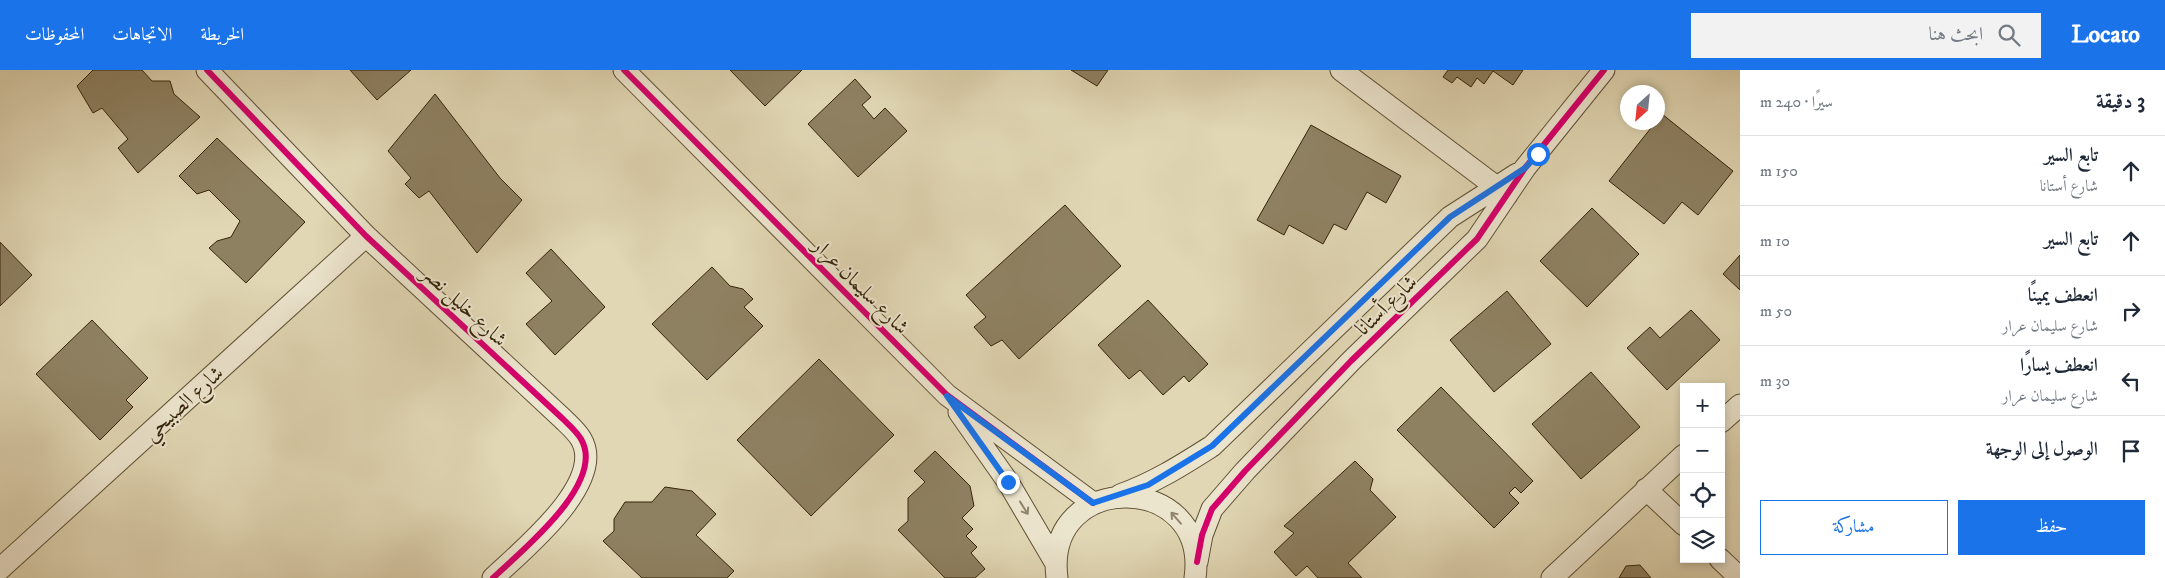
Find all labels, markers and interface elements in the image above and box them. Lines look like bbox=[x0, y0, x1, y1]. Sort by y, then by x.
search box bbox=[1691, 13, 2041, 58]
text: Locato bbox=[2071, 20, 2140, 50]
icon: search bbox=[1995, 21, 2023, 49]
text: ابحث هنا bbox=[1928, 23, 1983, 46]
text: المحفوظات bbox=[25, 24, 84, 46]
text: الاتجاهات bbox=[112, 24, 172, 46]
text: الخريطة bbox=[200, 24, 244, 46]
north arrow bbox=[1620, 85, 1665, 130]
text: 3 دقيقة bbox=[2096, 89, 2145, 115]
text: سيرًا · 240 m bbox=[1760, 92, 1833, 112]
route start bbox=[1527, 143, 1550, 166]
text: تابع السير bbox=[2044, 144, 2098, 167]
icon: ahead bbox=[2117, 157, 2145, 185]
text: 150 m bbox=[1760, 161, 1798, 181]
text: شارع أستانا bbox=[2040, 176, 2098, 196]
icon: ahead bbox=[2117, 227, 2145, 255]
text: تابع السير bbox=[2044, 228, 2098, 251]
text: 10 m bbox=[1760, 231, 1790, 251]
street label: شارع سليمان عرار bbox=[802, 232, 914, 343]
street label: شارع خليل نصر bbox=[412, 259, 512, 356]
street label: شارع أستانا bbox=[1348, 268, 1426, 345]
text: انعطف يمينًا bbox=[2028, 284, 2098, 307]
icon: right bbox=[2117, 297, 2145, 325]
text: 50 m bbox=[1760, 301, 1792, 321]
text: شارع سليمان عرار bbox=[2002, 316, 2098, 336]
text: انعطف يسارًا bbox=[2020, 354, 2098, 377]
street label: شارع الصبيحي bbox=[138, 361, 233, 451]
icon: left bbox=[2117, 367, 2145, 395]
text: 30 m bbox=[1760, 371, 1790, 391]
map controls bbox=[1680, 383, 1725, 563]
button: + bbox=[1680, 383, 1725, 428]
text: شارع سليمان عرار bbox=[2002, 386, 2098, 406]
button: − bbox=[1680, 428, 1725, 473]
icon: arrive bbox=[2117, 437, 2145, 465]
text: الوصول إلى الوجهة bbox=[1986, 438, 2098, 461]
route end bbox=[997, 471, 1020, 494]
button: locate bbox=[1680, 473, 1725, 518]
one-way arrow bbox=[1020, 500, 1030, 514]
button: مشاركة bbox=[1760, 500, 1948, 555]
button: حفظ bbox=[1958, 500, 2145, 555]
one-way arrow bbox=[1170, 511, 1182, 524]
button: layers bbox=[1680, 518, 1725, 563]

